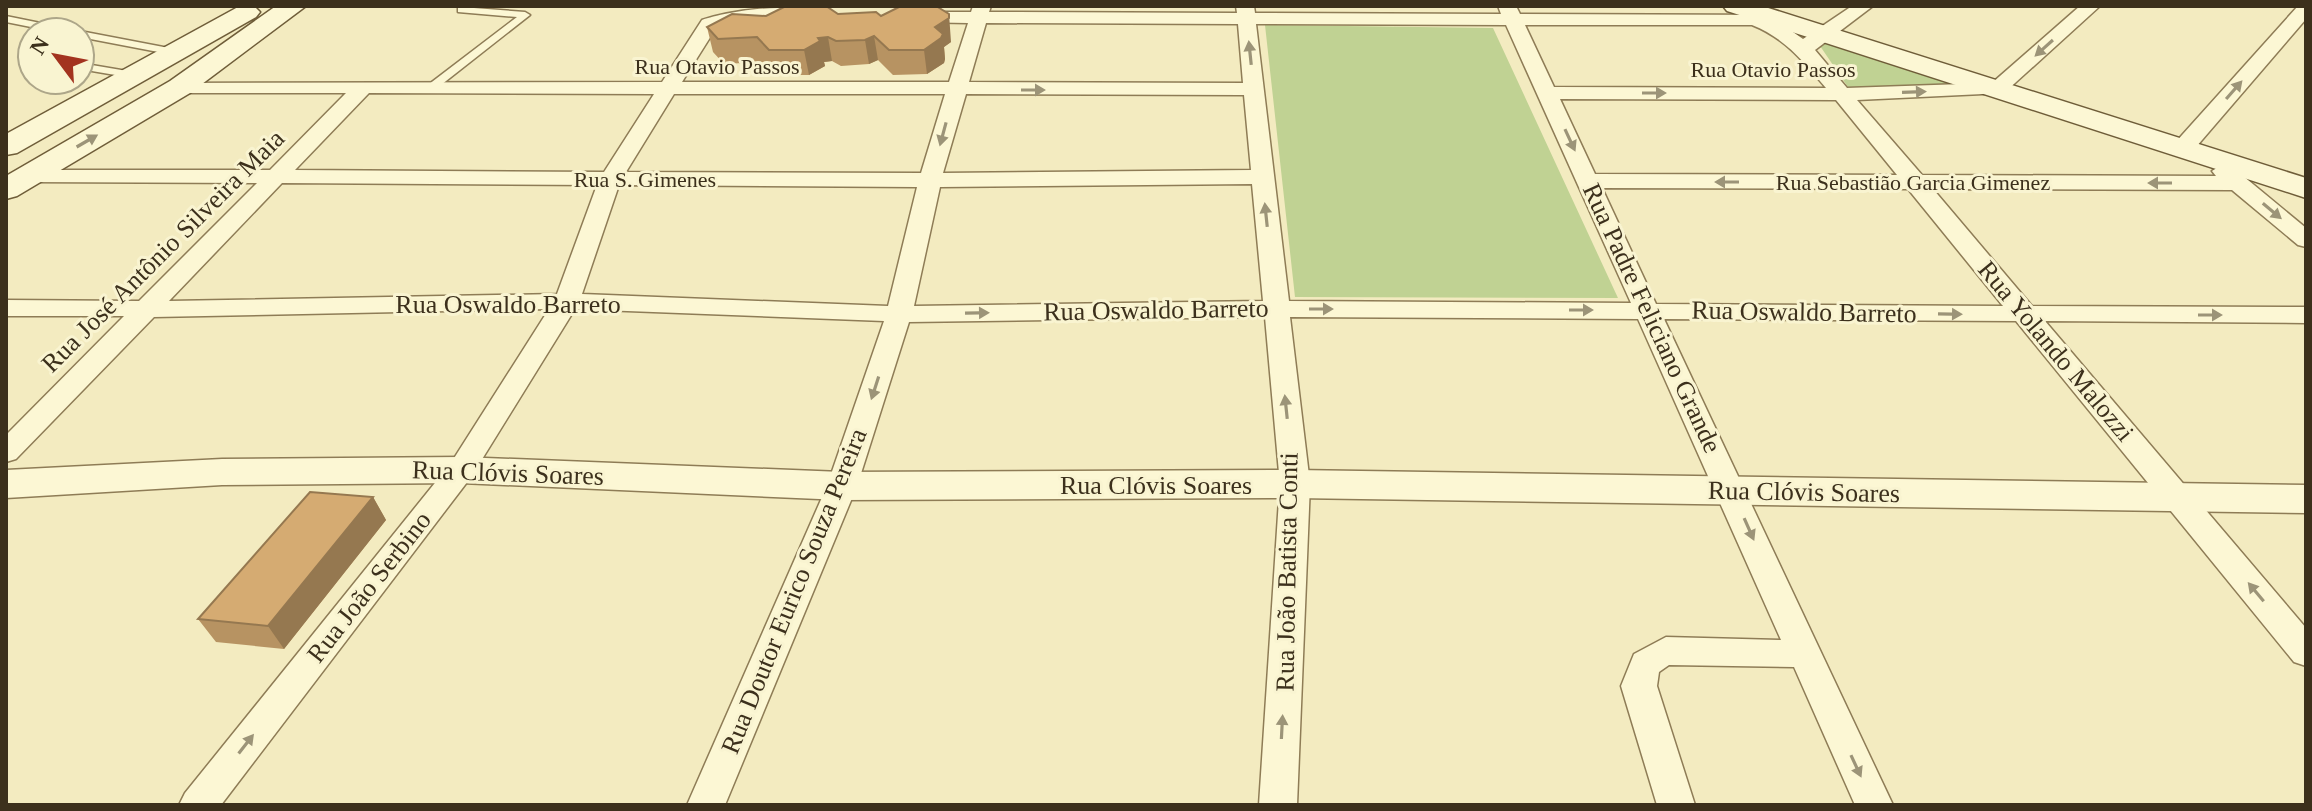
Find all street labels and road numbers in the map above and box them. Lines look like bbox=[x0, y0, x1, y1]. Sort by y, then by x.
street label: Rua Otavio Passos bbox=[635, 54, 800, 79]
street label: Rua Otavio Passos bbox=[1691, 57, 1856, 82]
street label: Rua José Antônio Silveira Maia bbox=[36, 123, 291, 378]
street label: Rua S. Gimenes bbox=[574, 167, 716, 192]
street label: Rua Sebastião Garcia Gimenez bbox=[1776, 170, 2050, 195]
street label: Rua Padre Feliciano Grande bbox=[1577, 179, 1727, 457]
street label: Rua Yolando Malozzi bbox=[1972, 255, 2140, 447]
street label: Rua Oswaldo Barreto bbox=[395, 290, 621, 319]
street label: Rua Oswaldo Barreto bbox=[1043, 294, 1269, 326]
street label: Rua Oswaldo Barreto bbox=[1691, 296, 1917, 328]
street label: Rua Doutor Eurico Souza Pereira bbox=[715, 424, 873, 758]
street label: Rua João Batista Conti bbox=[1270, 452, 1304, 692]
street label: Rua Clóvis Soares bbox=[411, 455, 605, 491]
street label: Rua Clóvis Soares bbox=[1060, 471, 1252, 500]
street label: Rua Clóvis Soares bbox=[1708, 476, 1900, 508]
street label: Rua João Serbino bbox=[301, 506, 437, 668]

